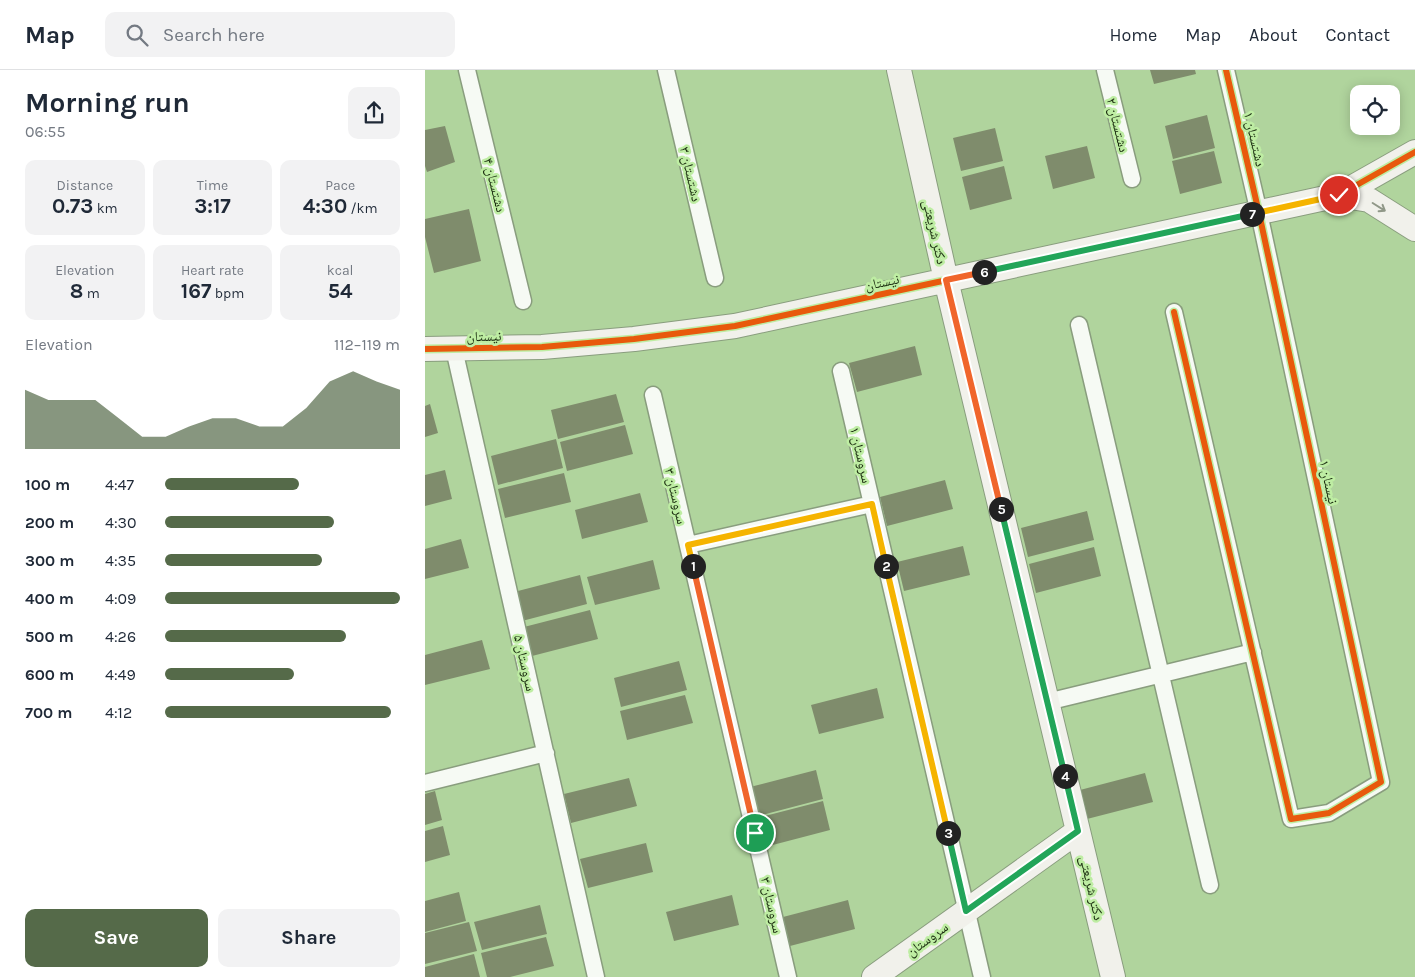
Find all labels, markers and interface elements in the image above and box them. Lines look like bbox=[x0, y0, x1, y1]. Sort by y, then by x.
search box bbox=[105, 12, 455, 57]
text: Map bbox=[25, 21, 75, 49]
icon: search bbox=[123, 21, 151, 49]
text: Search here bbox=[163, 24, 265, 46]
text: Home bbox=[1109, 24, 1157, 46]
text: Map bbox=[1185, 24, 1221, 46]
text: About bbox=[1249, 24, 1298, 46]
text: Contact bbox=[1326, 24, 1390, 46]
map controls bbox=[1350, 85, 1400, 135]
button: locate bbox=[1350, 85, 1400, 135]
text: Morning run bbox=[25, 86, 190, 119]
button: share bbox=[348, 87, 400, 139]
street label: دشتستان ۲ bbox=[1103, 96, 1133, 154]
street label: دشتستان ۱ bbox=[1240, 110, 1269, 168]
text: 06:55 bbox=[25, 122, 65, 141]
street label: دشتستان ۳ bbox=[676, 145, 705, 203]
street label: دشتستان ۴ bbox=[480, 156, 510, 214]
pin bbox=[1318, 174, 1360, 216]
text: Distance bbox=[57, 177, 113, 194]
text: Time bbox=[197, 177, 228, 194]
text: Pace bbox=[325, 177, 355, 194]
icon: check bbox=[1325, 181, 1353, 209]
text: 0.73 bbox=[52, 194, 93, 218]
text: 3:17 bbox=[194, 194, 231, 218]
text: 4:30 bbox=[303, 194, 347, 218]
street label: دکتر شریعتی bbox=[919, 198, 950, 266]
text: km bbox=[93, 200, 118, 217]
text: /km bbox=[347, 200, 378, 217]
pin: 7 bbox=[1239, 202, 1265, 226]
one-way arrow bbox=[1372, 202, 1386, 212]
text: 7 bbox=[1249, 206, 1256, 223]
pin: 6 bbox=[971, 260, 997, 284]
text: Elevation bbox=[55, 262, 114, 279]
text: Heart rate bbox=[181, 262, 244, 279]
text: kcal bbox=[327, 262, 354, 279]
text: 6 bbox=[980, 264, 989, 281]
street label: نیستان bbox=[863, 271, 901, 294]
text: 8 bbox=[70, 279, 83, 303]
text: 167 bbox=[181, 279, 211, 303]
text: 54 bbox=[328, 279, 353, 303]
text: m bbox=[83, 285, 100, 302]
text: bpm bbox=[211, 285, 244, 302]
street label: نیستان bbox=[466, 328, 502, 345]
text: Elevation bbox=[25, 335, 93, 354]
text: 112–119 m bbox=[334, 335, 400, 354]
street label: سروستان ۱ bbox=[846, 425, 875, 485]
street label: نیستان ۱ bbox=[1316, 459, 1341, 506]
street label: سروستان ۳ bbox=[661, 466, 690, 526]
text: 100 m bbox=[25, 475, 70, 494]
text: 4:47 bbox=[105, 475, 134, 494]
pin: 5 bbox=[989, 496, 1013, 522]
text: 5 bbox=[997, 501, 1006, 518]
text: 200 m bbox=[25, 513, 74, 532]
text: 4:30 bbox=[105, 513, 137, 532]
text: 300 m bbox=[25, 551, 74, 570]
text: 4:35 bbox=[105, 551, 136, 570]
pin: 1 bbox=[681, 554, 705, 578]
pin: 2 bbox=[873, 554, 899, 578]
text: 1 bbox=[691, 558, 696, 575]
text: 2 bbox=[882, 558, 891, 575]
text: 400 m bbox=[25, 589, 74, 608]
text: 4:09 bbox=[105, 589, 136, 608]
text: 500 m bbox=[25, 627, 74, 646]
text: 4:26 bbox=[105, 627, 136, 646]
street label: سروستان ۵ bbox=[510, 633, 539, 693]
text: 600 m bbox=[25, 665, 74, 684]
text: 4:49 bbox=[105, 665, 136, 684]
text: 700 m bbox=[25, 703, 72, 722]
text: 4:12 bbox=[105, 703, 132, 722]
pin: 4 bbox=[1053, 764, 1077, 788]
text: 4 bbox=[1061, 768, 1070, 785]
pin bbox=[734, 812, 776, 854]
icon: arrive bbox=[741, 819, 769, 847]
pin: 3 bbox=[935, 820, 961, 846]
text: 3 bbox=[944, 825, 953, 842]
street label: دکتر شریعتی bbox=[1076, 854, 1107, 922]
street label: سروستان ۳ bbox=[757, 875, 786, 935]
button: Save bbox=[25, 909, 208, 967]
button: Share bbox=[218, 909, 400, 967]
street label: سروستان bbox=[903, 919, 951, 960]

